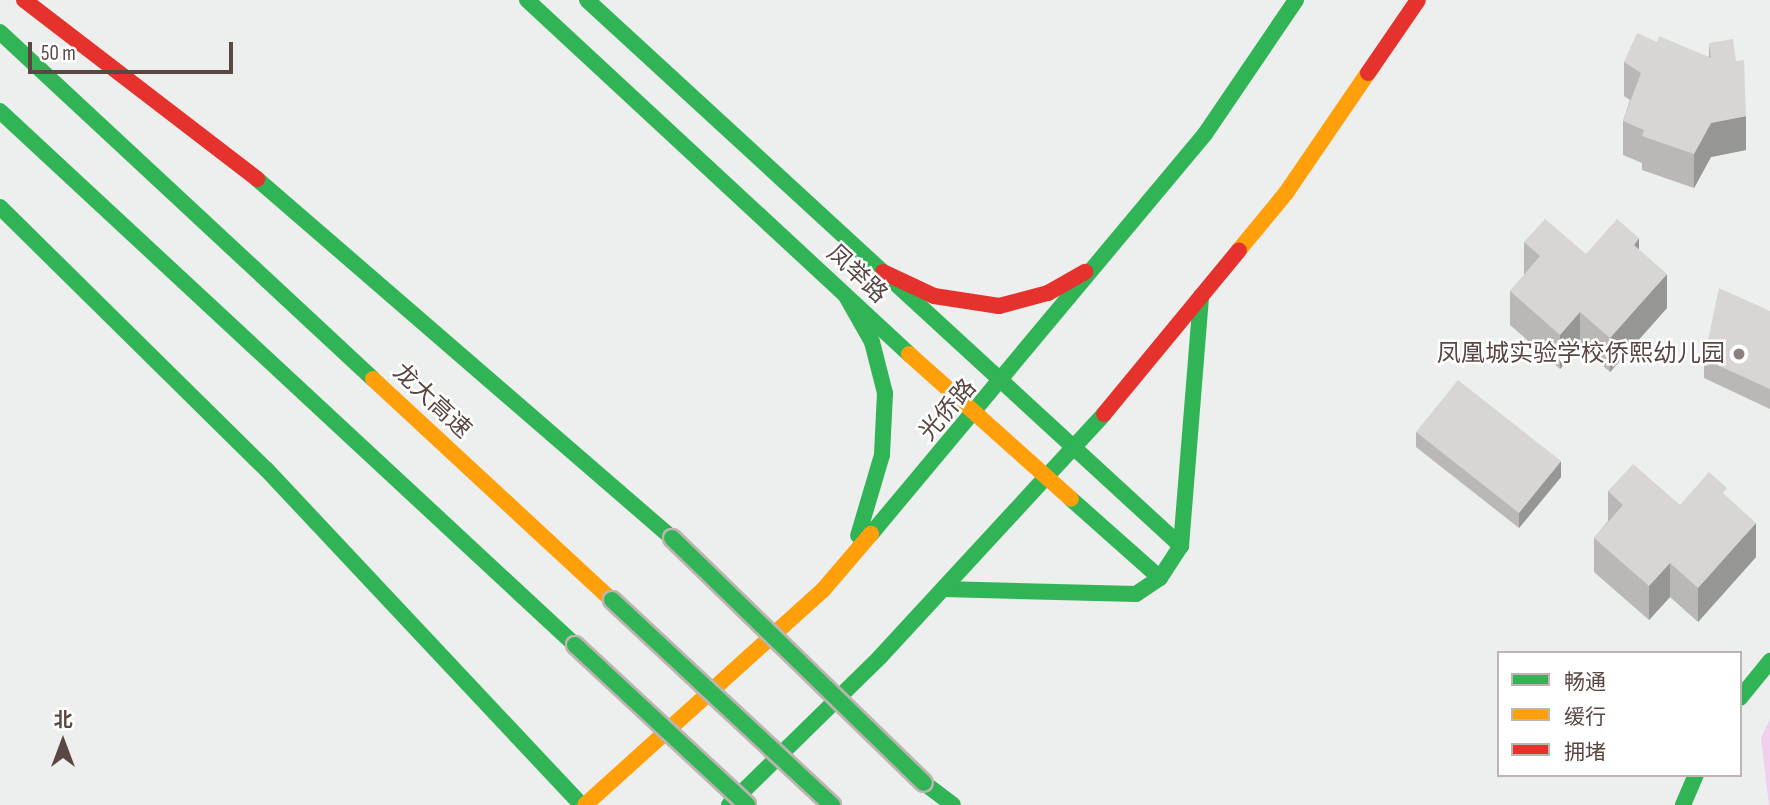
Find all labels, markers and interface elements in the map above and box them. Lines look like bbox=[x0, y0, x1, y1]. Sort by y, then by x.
scale bar bbox=[32, 28, 236, 72]
text: 50 m bbox=[41, 41, 76, 66]
street label: 凤举路 bbox=[821, 239, 893, 309]
place label: 凤凰城实验学校侨熙幼儿园 bbox=[1437, 340, 1725, 368]
marker: 凤凰城实验学校侨熙幼儿园 bbox=[1731, 346, 1747, 362]
street label: 龙大高速 bbox=[387, 358, 477, 444]
street label: 光侨路 bbox=[914, 373, 982, 447]
legend bbox=[1497, 651, 1742, 777]
text: 畅通 bbox=[1564, 670, 1606, 695]
text: 缓行 bbox=[1564, 705, 1606, 730]
north arrow bbox=[28, 707, 98, 777]
text: 北 bbox=[53, 709, 73, 732]
text: 拥堵 bbox=[1564, 740, 1606, 765]

